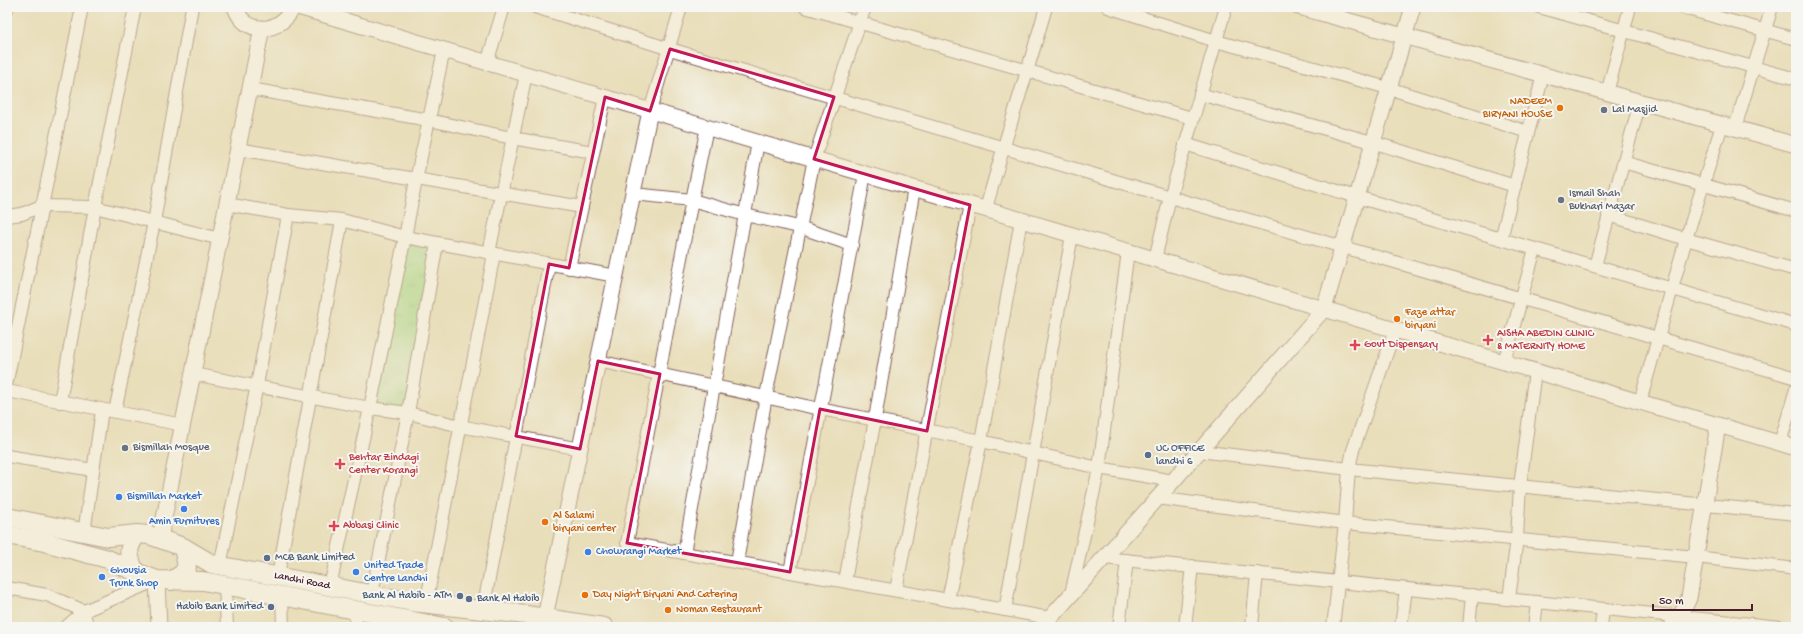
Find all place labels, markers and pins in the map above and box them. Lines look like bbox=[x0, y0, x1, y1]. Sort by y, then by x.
place label: NADEEM BIRYANI HOUSE bbox=[1482, 96, 1553, 121]
marker: NADEEM BIRYANI HOUSE bbox=[1555, 103, 1565, 113]
place label: Lal Masjid bbox=[1612, 104, 1659, 116]
marker: Lal Masjid bbox=[1599, 105, 1609, 115]
place label: Ismail Shah Bukhari Mazar bbox=[1568, 188, 1635, 213]
marker: Ismail Shah Bukhari Mazar bbox=[1556, 195, 1566, 205]
place label: Faze attar biryani bbox=[1404, 307, 1456, 332]
marker: Faze attar biryani bbox=[1392, 314, 1402, 324]
place label: AISHA ABEDIN CLINIC & MATERNITY HOME bbox=[1497, 328, 1595, 353]
marker: AISHA ABEDIN CLINIC & MATERNITY HOME bbox=[1482, 334, 1494, 346]
marker: Govt Dispensary bbox=[1349, 339, 1361, 351]
place label: Govt Dispensary bbox=[1364, 339, 1439, 351]
place label: Bismillah Mosque bbox=[132, 442, 210, 454]
marker: Bismillah Mosque bbox=[120, 443, 130, 453]
place label: UC OFFICE landhi 6 bbox=[1156, 443, 1205, 468]
marker: UC OFFICE landhi 6 bbox=[1143, 450, 1153, 460]
place label: Behtar Zindagi Center Korangi bbox=[348, 452, 419, 477]
marker: Behtar Zindagi Center Korangi bbox=[334, 458, 346, 470]
place label: Bismillah Market bbox=[126, 491, 203, 503]
marker: Bismillah Market bbox=[114, 492, 124, 502]
marker: Amin Furnitures bbox=[179, 504, 189, 514]
place label: Al Salami biryani center bbox=[553, 510, 617, 535]
place label: Amin Furnitures bbox=[149, 516, 220, 528]
marker: Al Salami biryani center bbox=[540, 517, 550, 527]
marker: Abbasi Clinic bbox=[328, 520, 340, 532]
place label: Abbasi Clinic bbox=[343, 520, 400, 532]
place label: Chowrangi Market bbox=[596, 546, 683, 558]
marker: Chowrangi Market bbox=[583, 547, 593, 557]
place label: MCB Bank Limited bbox=[275, 552, 356, 564]
marker: MCB Bank Limited bbox=[262, 553, 272, 563]
place label: United Trade Centre Landhi bbox=[364, 560, 428, 585]
place label: Ghousia Trunk Shop bbox=[109, 565, 159, 590]
marker: United Trade Centre Landhi bbox=[351, 567, 361, 577]
marker: Ghousia Trunk Shop bbox=[97, 572, 107, 582]
place label: Day Night Biryani And Catering bbox=[592, 589, 738, 601]
place label: Bank Al Habib - ATM bbox=[362, 590, 452, 602]
marker: Day Night Biryani And Catering bbox=[580, 590, 590, 600]
marker: Bank Al Habib - ATM bbox=[455, 591, 465, 601]
place label: Bank Al Habib bbox=[476, 593, 540, 605]
marker: Bank Al Habib bbox=[464, 594, 474, 604]
place label: Habib Bank Limited bbox=[176, 601, 265, 613]
marker: Habib Bank Limited bbox=[266, 602, 276, 612]
place label: Noman Restaurant bbox=[676, 604, 763, 616]
marker: Noman Restaurant bbox=[663, 605, 673, 615]

